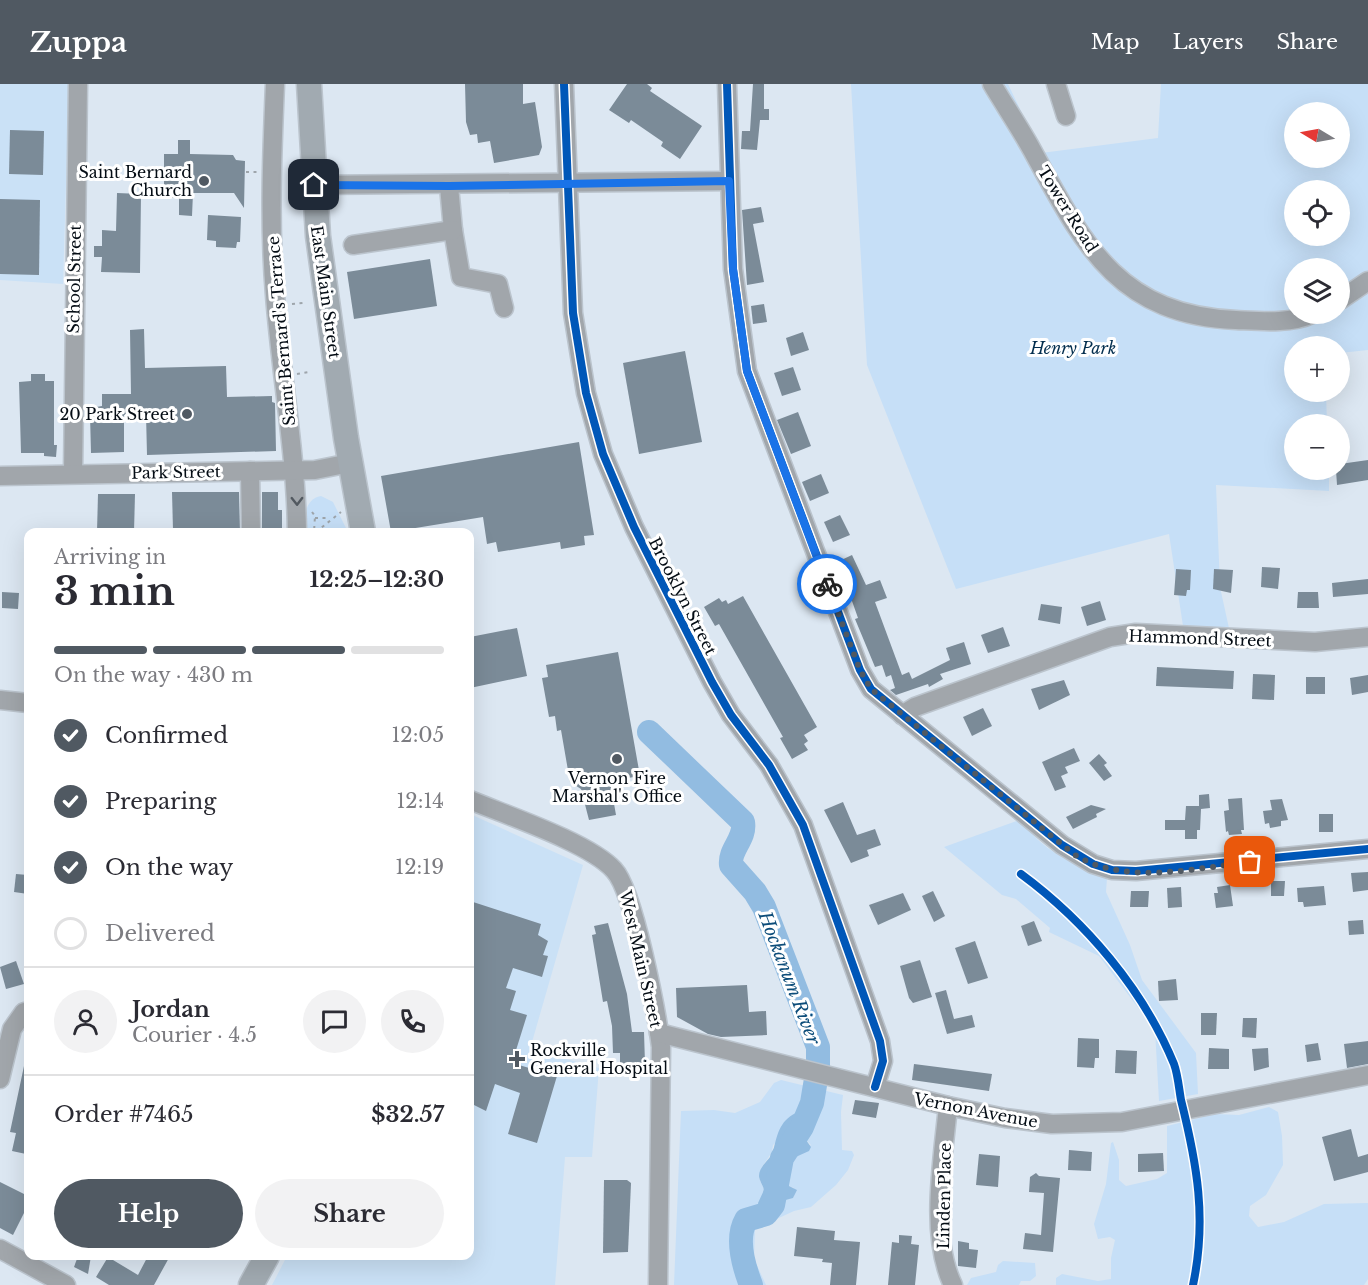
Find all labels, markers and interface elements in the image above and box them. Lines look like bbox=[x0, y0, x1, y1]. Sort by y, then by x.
text: Zuppa bbox=[30, 25, 127, 60]
text: Map bbox=[1091, 29, 1140, 55]
text: Layers bbox=[1173, 29, 1244, 55]
text: Share bbox=[1277, 29, 1338, 55]
north arrow bbox=[1284, 102, 1350, 168]
map controls bbox=[1284, 102, 1350, 480]
pin bbox=[288, 159, 339, 210]
place label: Saint Bernard Church bbox=[78, 162, 192, 200]
street label: Tower Road bbox=[1034, 162, 1103, 256]
icon: home bbox=[297, 168, 330, 201]
marker: Saint Bernard Church bbox=[197, 174, 211, 188]
button: locate bbox=[1284, 180, 1350, 246]
street label: School Street bbox=[63, 224, 85, 334]
street label: East Main Street bbox=[307, 224, 345, 360]
street label: Saint Bernard's Terrace bbox=[263, 235, 299, 427]
button: layers bbox=[1284, 258, 1350, 324]
button: + bbox=[1284, 336, 1350, 402]
park label: Henry Park bbox=[1029, 338, 1116, 358]
place label: 20 Park Street bbox=[59, 404, 175, 424]
marker: 20 Park Street bbox=[180, 407, 194, 421]
button: − bbox=[1284, 414, 1350, 480]
street label: Park Street bbox=[131, 461, 221, 483]
one-way arrow bbox=[290, 497, 303, 506]
street label: Brooklyn Street bbox=[645, 534, 721, 658]
text: Arriving in bbox=[54, 545, 166, 569]
courier bbox=[797, 554, 857, 614]
text: 12:25–12:30 bbox=[310, 566, 444, 593]
text: 3 min bbox=[54, 567, 175, 616]
icon: bike bbox=[811, 568, 844, 601]
street label: Hammond Street bbox=[1128, 626, 1272, 650]
text: On the way · 430 m bbox=[54, 663, 253, 687]
icon: check bbox=[54, 719, 87, 752]
text: Confirmed bbox=[105, 722, 228, 749]
text: 12:05 bbox=[391, 723, 444, 747]
marker: Vernon Fire Marshal's Office bbox=[610, 752, 624, 766]
place label: Vernon Fire Marshal's Office bbox=[552, 768, 682, 806]
icon: check bbox=[54, 785, 87, 818]
text: Preparing bbox=[105, 788, 216, 815]
text: 12:14 bbox=[396, 789, 444, 813]
pin bbox=[1224, 836, 1275, 887]
icon: bag bbox=[1233, 845, 1266, 878]
icon: check bbox=[54, 851, 87, 884]
text: On the way bbox=[105, 854, 233, 881]
text: 12:19 bbox=[395, 855, 444, 879]
street label: West Main Street bbox=[615, 887, 667, 1030]
water label: Hockanum River bbox=[753, 907, 825, 1048]
text: Delivered bbox=[105, 920, 215, 947]
button: person bbox=[54, 990, 117, 1053]
button: chat bbox=[303, 990, 366, 1053]
button: phone bbox=[381, 990, 444, 1053]
text: Jordan bbox=[132, 996, 210, 1023]
text: Courier · 4.5 bbox=[132, 1023, 257, 1047]
place label: Rockville General Hospital bbox=[530, 1040, 668, 1078]
marker: Rockville General Hospital bbox=[508, 1050, 526, 1068]
street label: Vernon Avenue bbox=[912, 1088, 1039, 1132]
text: Order #7465 bbox=[54, 1101, 194, 1128]
text: $32.57 bbox=[371, 1101, 444, 1128]
street label: Linden Place bbox=[933, 1143, 955, 1249]
button: Help bbox=[54, 1179, 243, 1248]
button: Share bbox=[255, 1179, 444, 1248]

